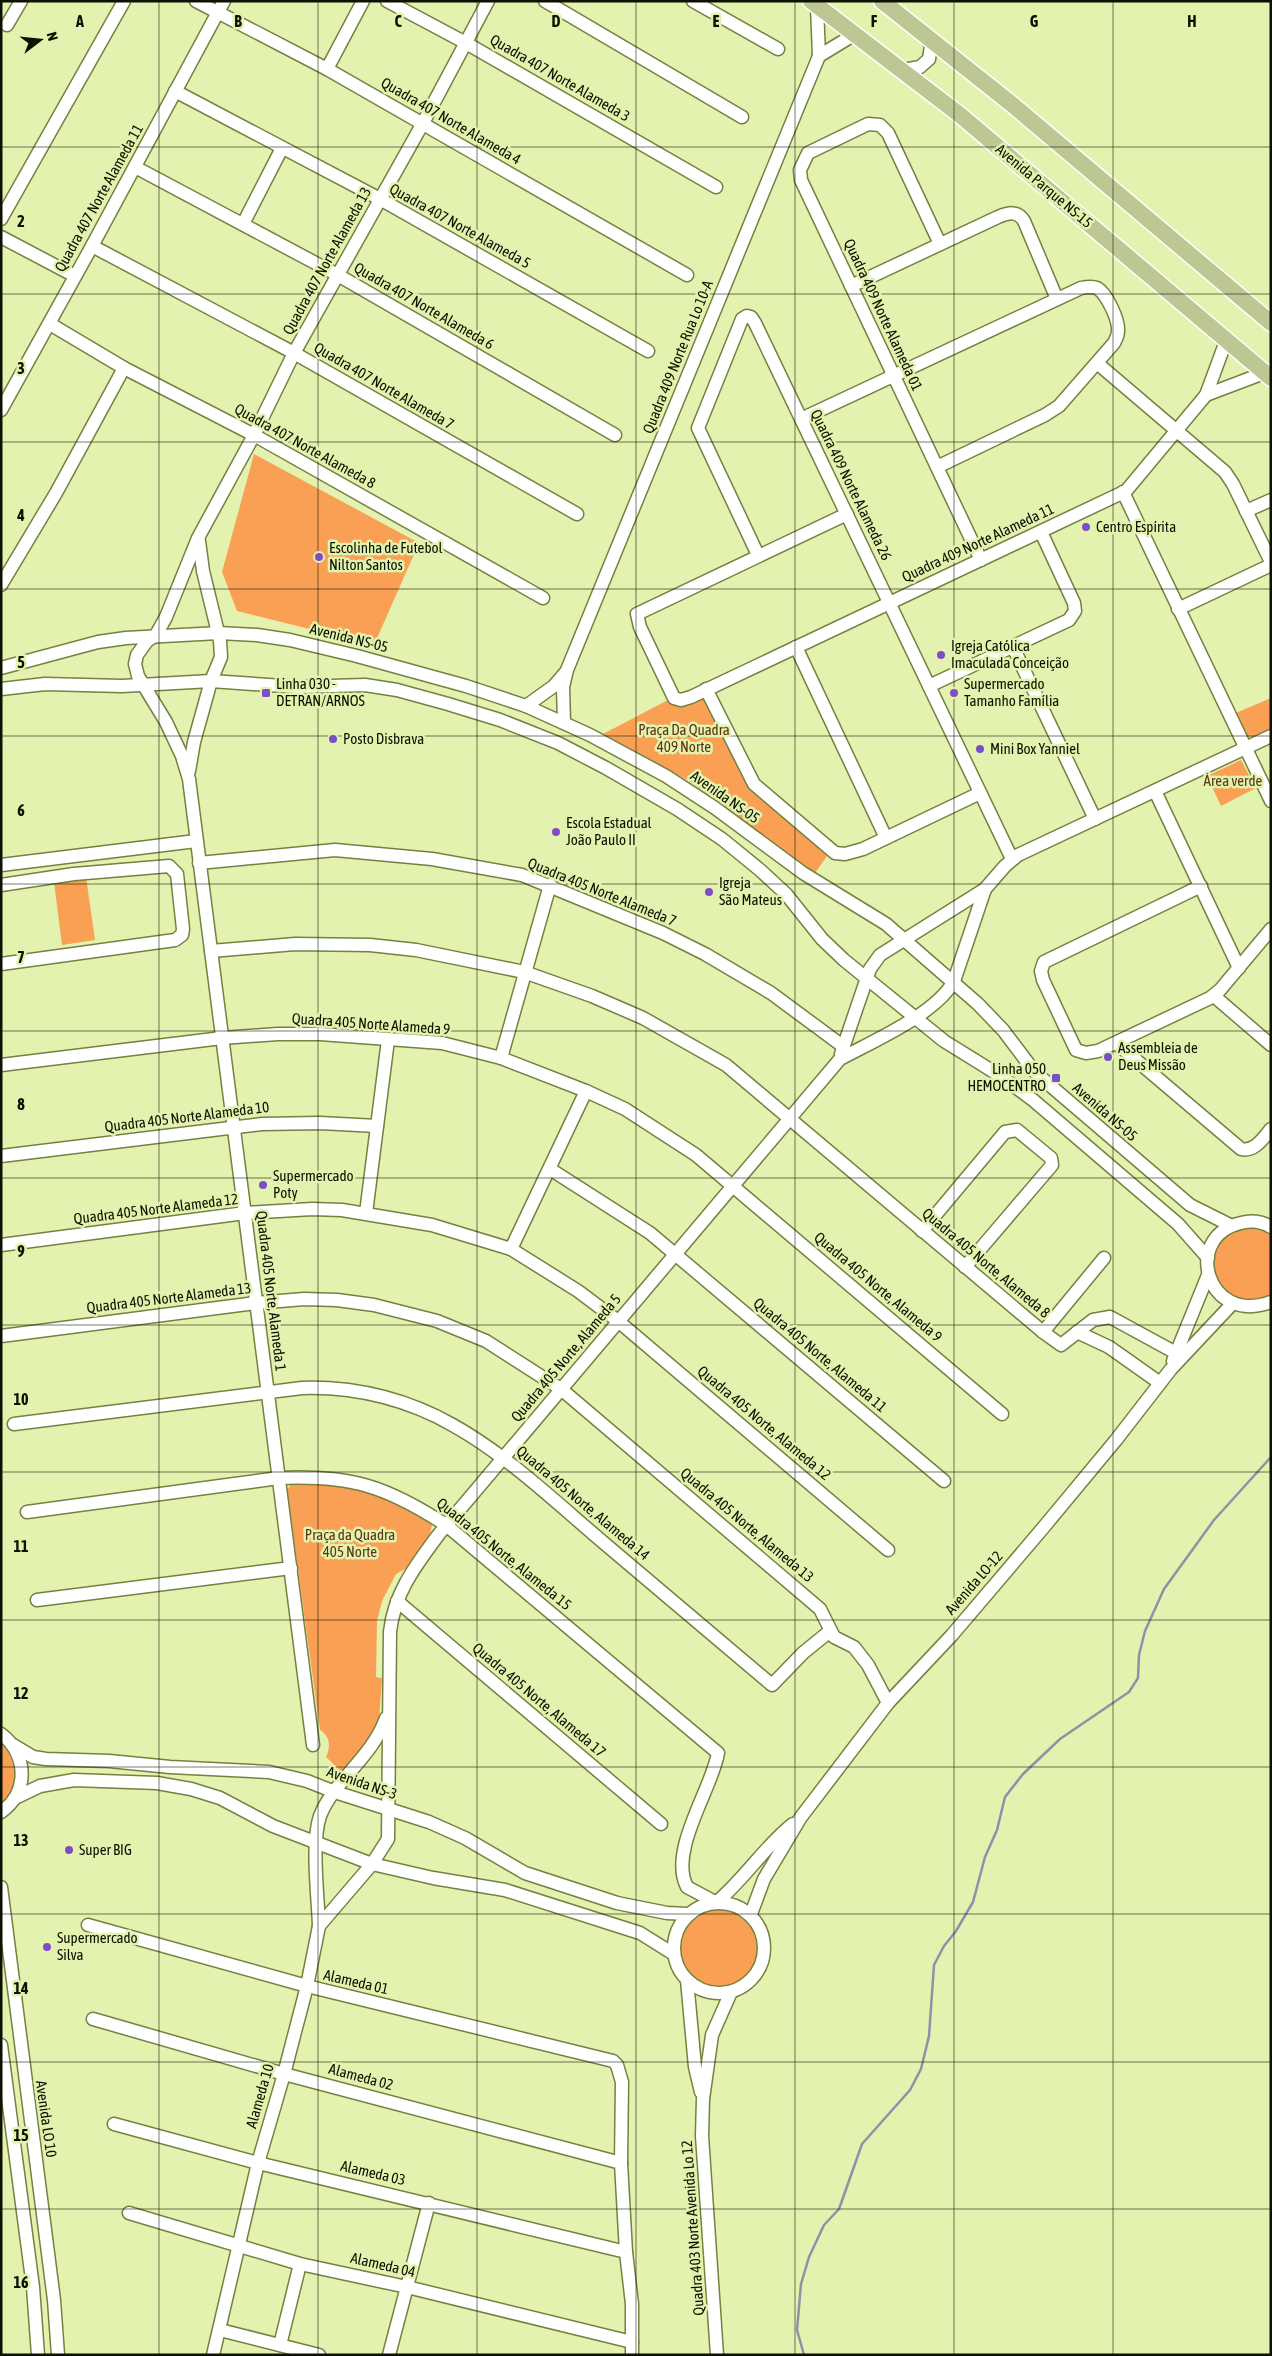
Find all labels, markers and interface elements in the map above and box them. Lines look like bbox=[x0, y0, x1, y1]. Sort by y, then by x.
text: A bbox=[75, 12, 84, 30]
text: B bbox=[234, 12, 242, 30]
text: C bbox=[394, 12, 402, 30]
text: D bbox=[552, 12, 561, 30]
text: E bbox=[713, 12, 720, 30]
text: F bbox=[871, 12, 878, 30]
text: G bbox=[1030, 12, 1039, 30]
text: H bbox=[1187, 12, 1197, 30]
north arrow bbox=[15, 15, 65, 65]
text: N bbox=[44, 30, 61, 43]
street label: Quadra 407 Norte Alameda 3 bbox=[487, 31, 633, 125]
street label: Quadra 407 Norte Alameda 4 bbox=[378, 74, 524, 168]
street label: Quadra 407 Norte Alameda 11 bbox=[51, 121, 146, 274]
street label: Avenida Parque NS-15 bbox=[993, 140, 1096, 231]
street label: Quadra 407 Norte Alameda 5 bbox=[387, 180, 534, 271]
street label: Quadra 407 Norte Alameda 13 bbox=[279, 184, 374, 337]
text: 2 bbox=[17, 212, 25, 230]
street label: Quadra 409 Norte Alameda 01 bbox=[841, 236, 926, 393]
street label: Quadra 407 Norte Alameda 6 bbox=[351, 259, 497, 353]
street label: Quadra 409 Norte Rua Lo 10-A bbox=[639, 277, 716, 436]
street label: Quadra 407 Norte Alameda 7 bbox=[311, 339, 457, 433]
text: 3 bbox=[17, 359, 25, 377]
street label: Quadra 407 Norte Alameda 8 bbox=[232, 400, 379, 491]
street label: Quadra 409 Norte Alameda 26 bbox=[807, 407, 895, 563]
street label: Quadra 409 Norte Alameda 11 bbox=[899, 500, 1056, 585]
text: 4 bbox=[16, 506, 25, 524]
place label: Centro Espírita bbox=[1096, 518, 1176, 535]
marker: Centro Espírita bbox=[1080, 521, 1092, 533]
place label: Escolinha de Futebol Nilton Santos bbox=[329, 539, 443, 573]
marker: Escolinha de Futebol Nilton Santos bbox=[313, 551, 325, 563]
street label: Avenida NS-05 bbox=[308, 620, 390, 655]
place label: Igreja Católica Imaculada Conceição bbox=[951, 637, 1069, 671]
marker: Igreja Católica Imaculada Conceição bbox=[935, 649, 947, 661]
text: 5 bbox=[17, 653, 25, 671]
place label: Linha 030 - DETRAN/ARNOS bbox=[276, 675, 365, 709]
place label: Supermercado Tamanho Família bbox=[964, 675, 1059, 709]
marker: Linha 030 - DETRAN/ARNOS bbox=[260, 687, 272, 699]
marker: Supermercado Tamanho Família bbox=[948, 687, 960, 699]
park label: Praça Da Quadra 409 Norte bbox=[638, 721, 730, 755]
place label: Posto Disbrava bbox=[343, 730, 424, 747]
marker: Posto Disbrava bbox=[327, 733, 339, 745]
place label: Mini Box Yanniel bbox=[990, 740, 1080, 757]
marker: Mini Box Yanniel bbox=[974, 743, 986, 755]
street label: Avenida NS-05 bbox=[688, 767, 763, 827]
park label: Área verde bbox=[1204, 772, 1263, 789]
text: 6 bbox=[17, 801, 25, 819]
place label: Escola Estadual João Paulo II bbox=[566, 814, 652, 848]
marker: Escola Estadual João Paulo II bbox=[550, 826, 562, 838]
street label: Quadra 405 Norte Alameda 7 bbox=[525, 854, 679, 929]
place label: Igreja São Mateus bbox=[719, 874, 782, 908]
marker: Igreja São Mateus bbox=[703, 886, 715, 898]
text: 7 bbox=[17, 948, 25, 966]
street label: Quadra 405 Norte Alameda 9 bbox=[291, 1009, 451, 1038]
place label: Assembleia de Deus Missão bbox=[1118, 1039, 1198, 1073]
marker: Assembleia de Deus Missão bbox=[1102, 1051, 1114, 1063]
place label: Linha 050 HEMOCENTRO bbox=[967, 1060, 1046, 1094]
marker: Linha 050 HEMOCENTRO bbox=[1050, 1072, 1062, 1084]
street label: Avenida NS-05 bbox=[1070, 1079, 1141, 1144]
text: 8 bbox=[17, 1095, 25, 1113]
street label: Quadra 405 Norte Alameda 10 bbox=[104, 1098, 270, 1135]
place label: Supermercado Poty bbox=[273, 1167, 354, 1201]
marker: Supermercado Poty bbox=[257, 1179, 269, 1191]
street label: Quadra 405 Norte Alameda 12 bbox=[73, 1190, 239, 1227]
street label: Quadra 405 Norte, Alameda 8 bbox=[919, 1204, 1054, 1321]
street label: Quadra 405 Norte, Alameda 1 bbox=[253, 1210, 290, 1372]
street label: Quadra 405 Norte, Alameda 9 bbox=[811, 1228, 946, 1345]
text: 9 bbox=[17, 1242, 25, 1260]
street label: Quadra 405 Norte Alameda 13 bbox=[86, 1279, 252, 1316]
street label: Quadra 405 Norte, Alameda 5 bbox=[507, 1290, 624, 1425]
street label: Quadra 405 Norte, Alameda 11 bbox=[750, 1294, 890, 1415]
street label: Quadra 405 Norte, Alameda 12 bbox=[694, 1362, 834, 1483]
text: 10 bbox=[13, 1390, 29, 1408]
street label: Quadra 405 Norte, Alameda 14 bbox=[513, 1442, 653, 1563]
street label: Quadra 405 Norte, Alameda 13 bbox=[677, 1464, 817, 1585]
street label: Quadra 405 Norte, Alameda 15 bbox=[434, 1494, 575, 1613]
park label: Praça da Quadra 405 Norte bbox=[305, 1526, 395, 1560]
text: 11 bbox=[13, 1537, 29, 1555]
street label: Avenida LO-12 bbox=[941, 1548, 1006, 1618]
street label: Quadra 405 Norte, Alameda 17 bbox=[469, 1639, 609, 1760]
text: 12 bbox=[13, 1684, 29, 1702]
street label: Avenida NS-3 bbox=[325, 1763, 399, 1802]
text: 13 bbox=[13, 1831, 29, 1849]
place label: Super BIG bbox=[79, 1841, 132, 1858]
marker: Super BIG bbox=[63, 1844, 75, 1856]
place label: Supermercado Silva bbox=[57, 1929, 138, 1963]
marker: Supermercado Silva bbox=[41, 1941, 53, 1953]
street label: Alameda 01 bbox=[322, 1966, 390, 1997]
text: 14 bbox=[13, 1979, 29, 1997]
street label: Alameda 02 bbox=[327, 2060, 395, 2093]
street label: Alameda 10 bbox=[242, 2062, 277, 2130]
street label: Avenida LO 10 bbox=[33, 2079, 60, 2158]
text: 15 bbox=[13, 2126, 29, 2144]
street label: Quadra 403 Norte Avenida Lo 12 bbox=[678, 2140, 707, 2316]
street label: Alameda 03 bbox=[339, 2157, 407, 2188]
street label: Alameda 04 bbox=[349, 2249, 417, 2280]
text: 16 bbox=[13, 2273, 29, 2291]

